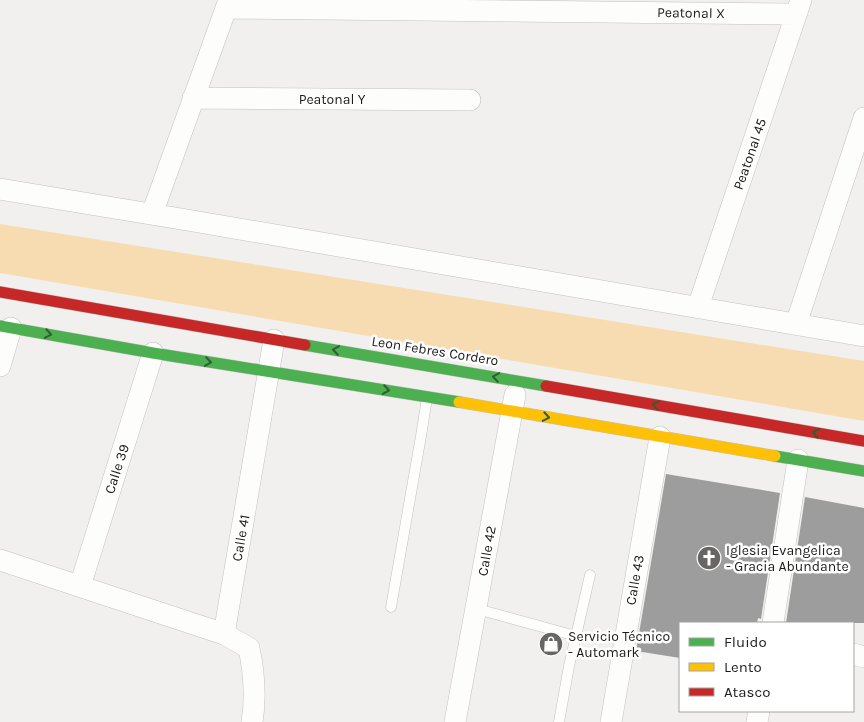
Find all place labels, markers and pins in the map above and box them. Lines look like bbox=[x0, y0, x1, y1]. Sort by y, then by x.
place label: Iglesia Evangelica - Gracia Abundante bbox=[726, 542, 849, 575]
church icon: Iglesia Evangelica - Gracia Abundante bbox=[696, 545, 722, 571]
place label: Servicio Técnico - Automark bbox=[568, 628, 670, 661]
shop icon: Servicio Técnico - Automark bbox=[538, 631, 564, 657]

